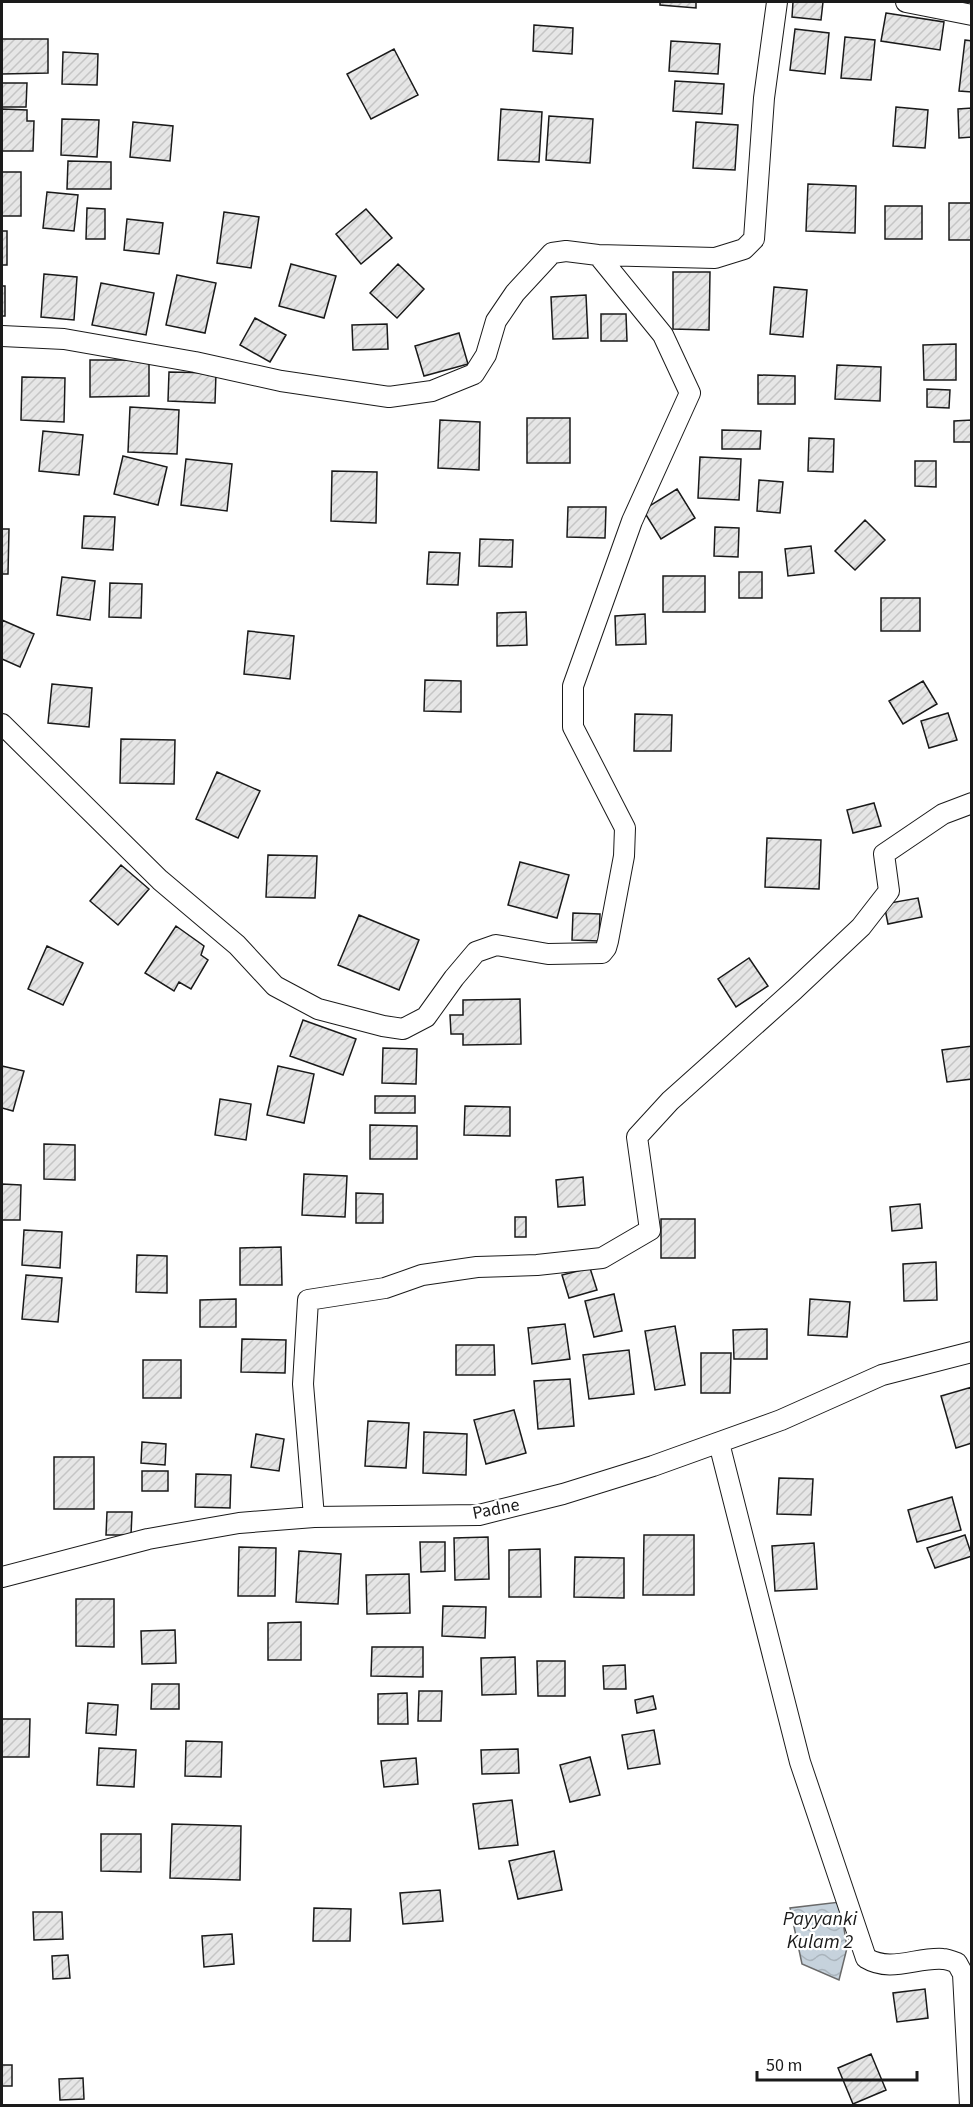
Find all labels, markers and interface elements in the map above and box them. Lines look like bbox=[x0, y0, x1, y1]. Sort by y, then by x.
street label: Padne bbox=[470, 1492, 522, 1526]
water label: Payyanki Kulam 2 bbox=[783, 1905, 858, 1956]
scale bar bbox=[757, 2044, 918, 2082]
text: 50 m bbox=[766, 2053, 802, 2078]

